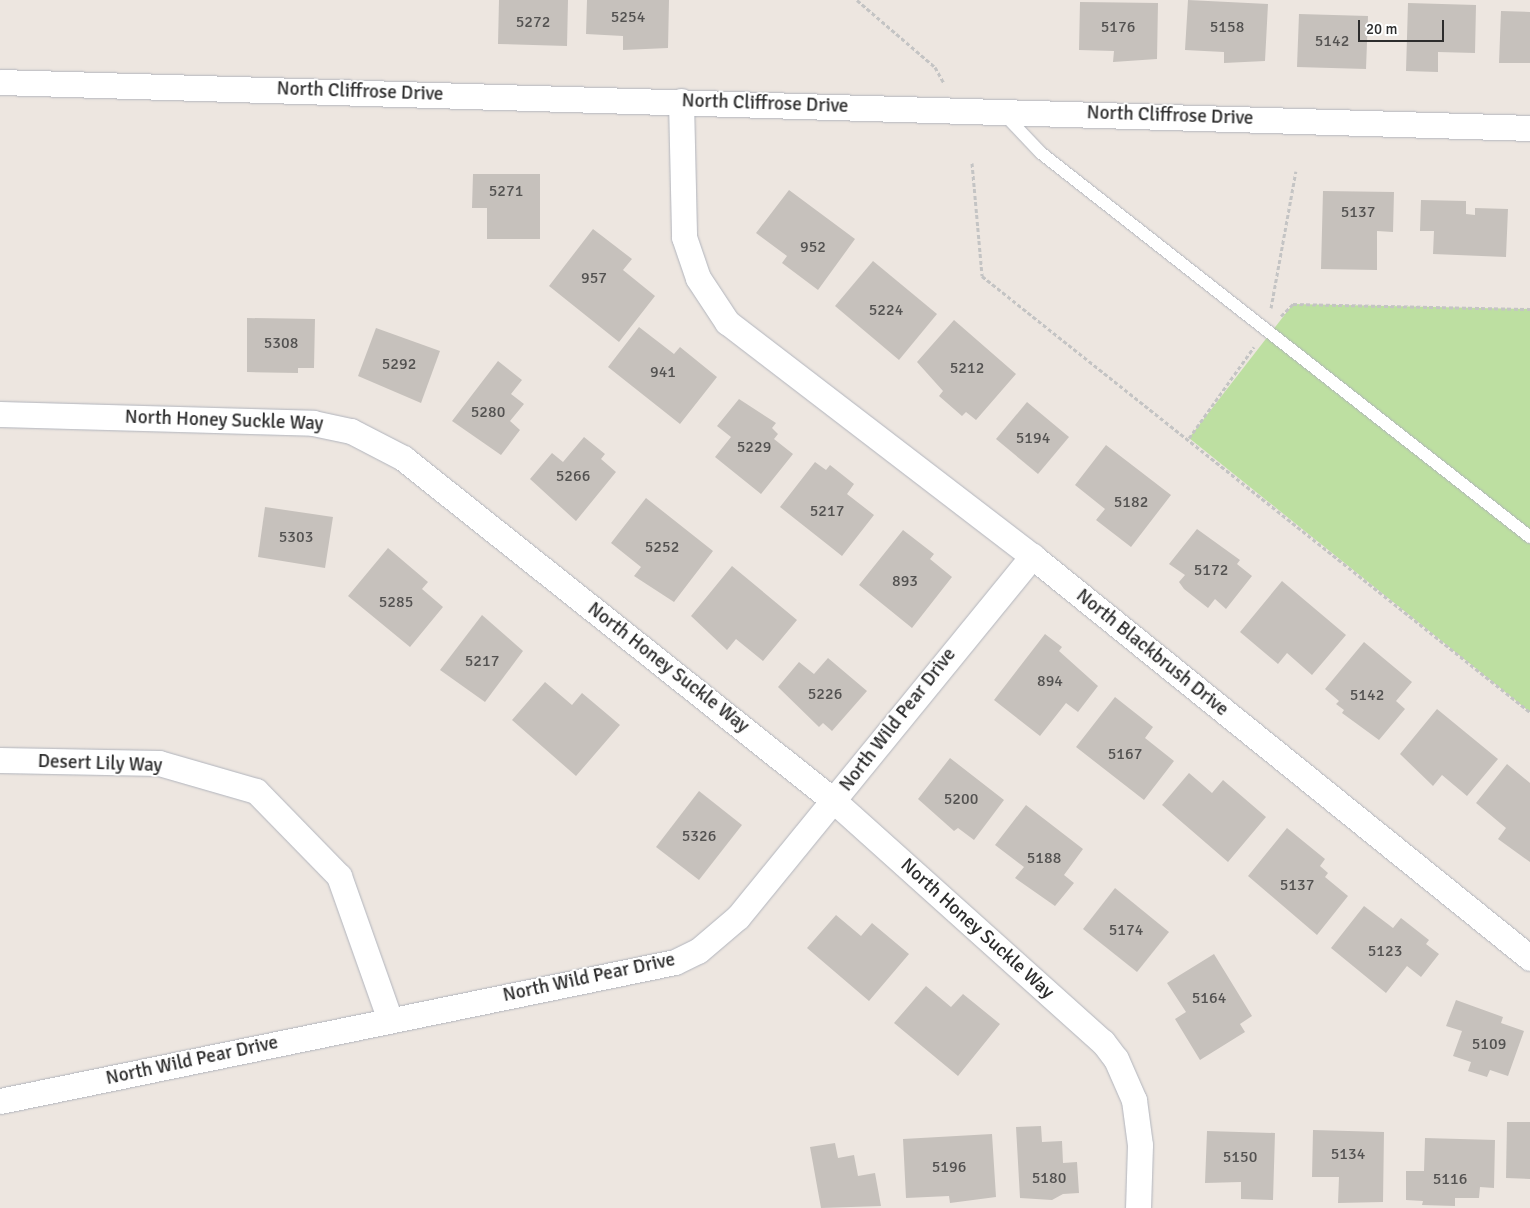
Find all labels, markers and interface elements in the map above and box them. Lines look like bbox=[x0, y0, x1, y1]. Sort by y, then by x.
house number: 5254 bbox=[611, 7, 645, 27]
scale bar bbox=[1360, 10, 1446, 42]
house number: 5272 bbox=[516, 12, 550, 32]
house number: 5176 bbox=[1101, 17, 1135, 37]
house number: 5158 bbox=[1210, 17, 1244, 37]
text: 20 m bbox=[1366, 20, 1397, 38]
house number: 5142 bbox=[1315, 31, 1349, 51]
street label: North Cliffrose Drive bbox=[276, 78, 444, 106]
street label: North Cliffrose Drive bbox=[681, 90, 849, 118]
street label: North Cliffrose Drive bbox=[1086, 102, 1254, 130]
house number: 5271 bbox=[489, 181, 523, 201]
house number: 5137 bbox=[1341, 202, 1375, 222]
house number: 952 bbox=[800, 237, 826, 257]
house number: 957 bbox=[581, 268, 607, 288]
house number: 5224 bbox=[869, 300, 903, 320]
house number: 5308 bbox=[264, 333, 298, 353]
house number: 5292 bbox=[382, 354, 416, 374]
house number: 5212 bbox=[950, 358, 984, 378]
house number: 941 bbox=[650, 362, 676, 382]
house number: 5280 bbox=[471, 402, 505, 422]
street label: North Honey Suckle Way bbox=[124, 406, 324, 436]
house number: 5194 bbox=[1016, 428, 1050, 448]
house number: 5229 bbox=[737, 437, 771, 457]
house number: 5266 bbox=[556, 466, 590, 486]
house number: 5182 bbox=[1114, 492, 1148, 512]
house number: 5217 bbox=[810, 501, 844, 521]
house number: 5303 bbox=[279, 527, 313, 547]
house number: 5252 bbox=[645, 537, 679, 557]
house number: 5172 bbox=[1194, 560, 1228, 580]
house number: 893 bbox=[892, 571, 918, 591]
street label: North Blackbrush Drive bbox=[1071, 585, 1233, 721]
house number: 5285 bbox=[379, 592, 413, 612]
street label: North Honey Suckle Way bbox=[583, 598, 753, 738]
street label: North Wild Pear Drive bbox=[835, 644, 961, 796]
house number: 5217 bbox=[465, 651, 499, 671]
house number: 894 bbox=[1037, 671, 1063, 691]
house number: 5226 bbox=[808, 684, 842, 704]
house number: 5142 bbox=[1350, 685, 1384, 705]
house number: 5167 bbox=[1108, 744, 1142, 764]
street label: Desert Lily Way bbox=[37, 750, 163, 778]
house number: 5200 bbox=[944, 789, 978, 809]
house number: 5326 bbox=[682, 826, 716, 846]
house number: 5188 bbox=[1027, 848, 1061, 868]
street label: North Honey Suckle Way bbox=[896, 854, 1058, 1004]
house number: 5137 bbox=[1280, 875, 1314, 895]
house number: 5174 bbox=[1109, 920, 1143, 940]
house number: 5123 bbox=[1368, 941, 1402, 961]
street label: North Wild Pear Drive bbox=[501, 949, 677, 1007]
house number: 5164 bbox=[1192, 988, 1226, 1008]
street label: North Wild Pear Drive bbox=[104, 1032, 280, 1090]
house number: 5109 bbox=[1472, 1034, 1506, 1054]
house number: 5134 bbox=[1331, 1144, 1365, 1164]
house number: 5150 bbox=[1223, 1147, 1257, 1167]
house number: 5196 bbox=[932, 1157, 966, 1177]
house number: 5180 bbox=[1032, 1168, 1066, 1188]
house number: 5116 bbox=[1433, 1169, 1467, 1189]

